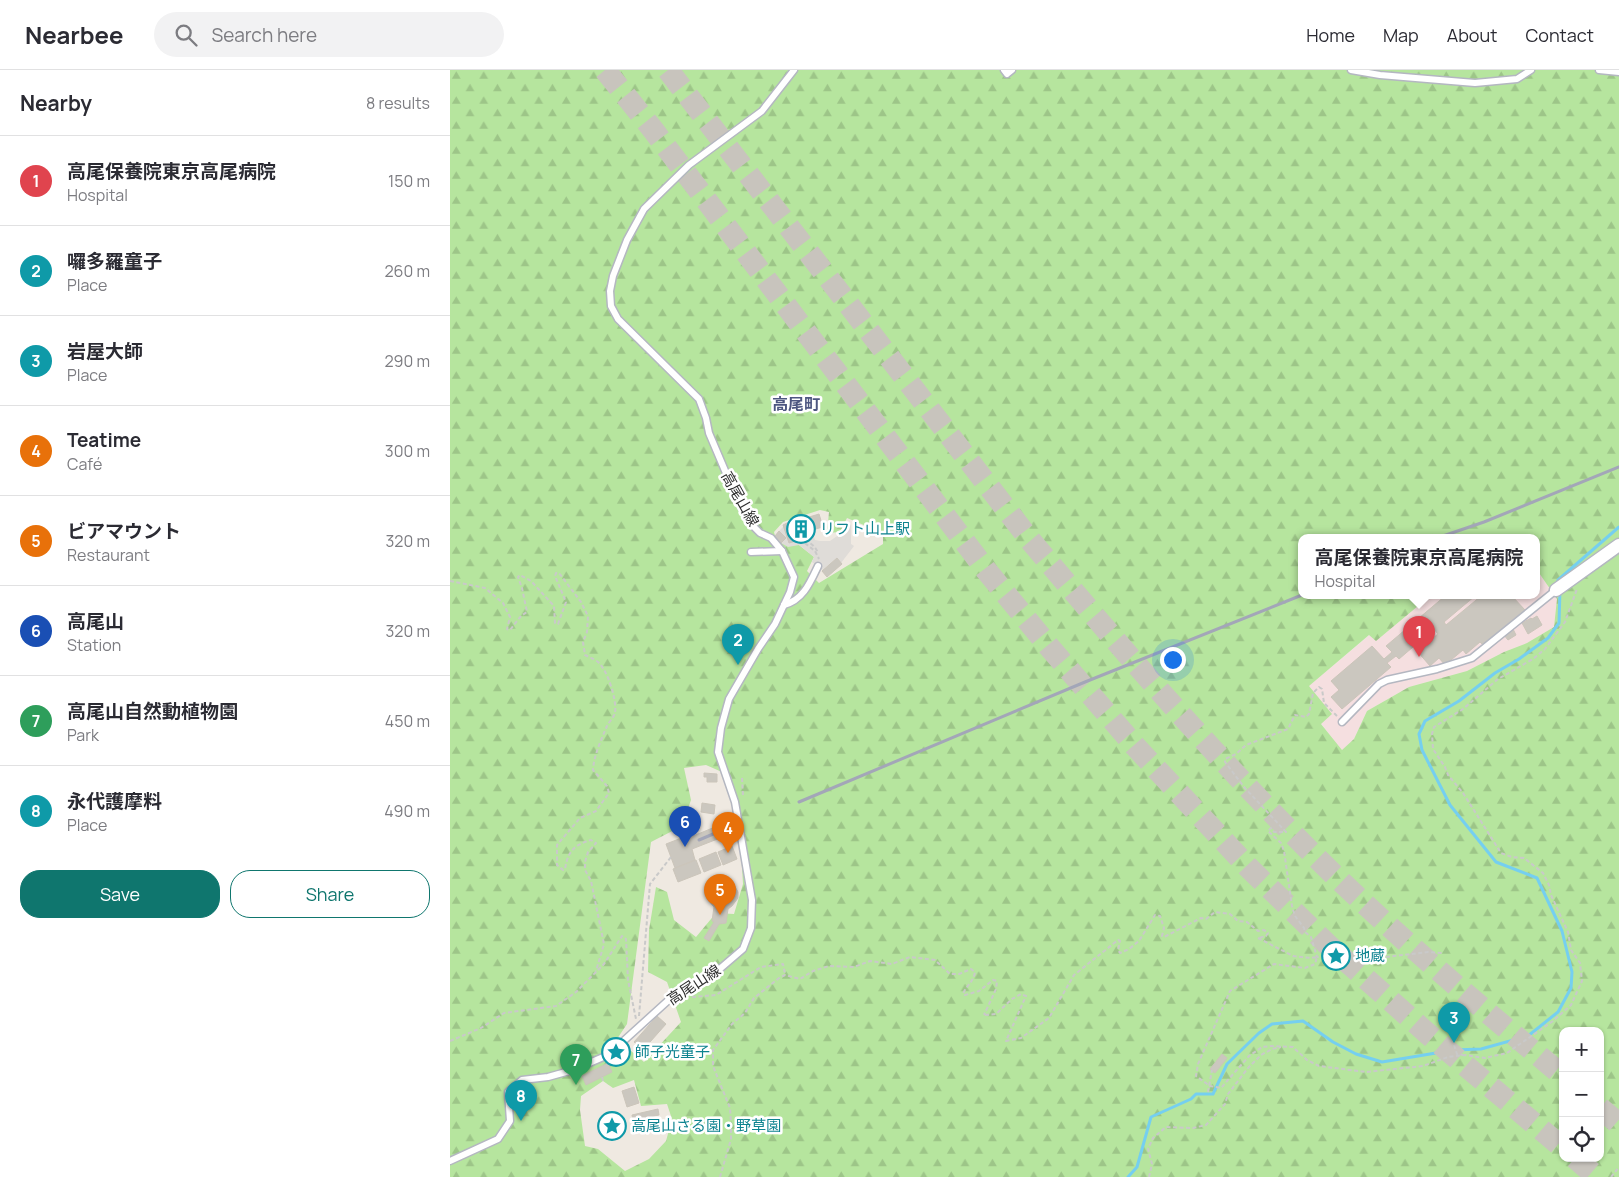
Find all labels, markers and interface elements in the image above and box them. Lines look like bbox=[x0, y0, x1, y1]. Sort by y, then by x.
search box bbox=[154, 12, 504, 57]
text: Nearbee bbox=[25, 18, 124, 51]
icon: search bbox=[172, 21, 200, 49]
text: Search here bbox=[212, 22, 317, 48]
text: Home bbox=[1306, 23, 1355, 47]
text: Map bbox=[1383, 23, 1419, 47]
text: About bbox=[1447, 23, 1497, 47]
text: Contact bbox=[1525, 23, 1594, 47]
text: Nearby bbox=[20, 89, 92, 117]
text: 8 results bbox=[366, 92, 430, 114]
text: 高尾保養院東京高尾病院 bbox=[67, 158, 276, 184]
text: 1 bbox=[32, 170, 40, 192]
text: 150 m bbox=[388, 170, 430, 192]
text: Hospital bbox=[67, 184, 128, 206]
text: 囉多羅童子 bbox=[67, 248, 162, 274]
text: 2 bbox=[31, 260, 41, 282]
text: 260 m bbox=[384, 260, 430, 282]
text: Place bbox=[67, 274, 107, 296]
text: 岩屋大師 bbox=[67, 338, 143, 364]
text: 3 bbox=[31, 350, 41, 372]
text: 290 m bbox=[384, 350, 430, 372]
text: Place bbox=[67, 364, 107, 386]
district label: 高尾町 bbox=[772, 393, 820, 415]
text: Teatime bbox=[67, 427, 141, 453]
text: 4 bbox=[31, 440, 41, 462]
text: 300 m bbox=[385, 440, 430, 462]
text: Café bbox=[67, 453, 102, 475]
street label: 高尾山線 bbox=[717, 467, 764, 530]
building icon: リフト山上駅 bbox=[786, 514, 816, 544]
text: ビアマウント bbox=[67, 518, 181, 544]
place label: リフト山上駅 bbox=[820, 518, 910, 539]
text: 5 bbox=[31, 530, 41, 552]
text: 320 m bbox=[386, 530, 430, 552]
popup bbox=[1298, 534, 1540, 599]
text: Restaurant bbox=[67, 544, 150, 566]
text: 高尾保養院東京高尾病院 bbox=[1314, 544, 1524, 570]
text: Hospital bbox=[1314, 570, 1375, 592]
text: 高尾山 bbox=[67, 608, 124, 634]
pin: 1 bbox=[1403, 616, 1435, 657]
text: 6 bbox=[31, 620, 41, 642]
text: 320 m bbox=[386, 620, 430, 642]
pin: 2 bbox=[722, 624, 754, 665]
text: Station bbox=[67, 634, 121, 656]
your location bbox=[1160, 647, 1186, 673]
text: 高尾山自然動植物園 bbox=[67, 698, 238, 724]
text: 7 bbox=[32, 710, 40, 732]
text: 450 m bbox=[385, 710, 430, 732]
text: Park bbox=[67, 724, 99, 746]
text: 永代護摩料 bbox=[67, 788, 162, 814]
text: 8 bbox=[31, 800, 41, 822]
text: 490 m bbox=[384, 800, 430, 822]
pin: 6 bbox=[669, 806, 701, 847]
pin: 4 bbox=[712, 812, 744, 853]
text: Place bbox=[67, 814, 107, 836]
button: Save bbox=[20, 870, 220, 918]
button: Share bbox=[230, 870, 430, 918]
pin: 5 bbox=[704, 874, 736, 915]
place icon: 地蔵 bbox=[1321, 941, 1351, 971]
place label: 地蔵 bbox=[1355, 945, 1385, 966]
street label: 高尾山線 bbox=[663, 959, 725, 1010]
pin: 3 bbox=[1438, 1002, 1470, 1043]
map controls bbox=[1559, 1027, 1604, 1162]
button: + bbox=[1559, 1027, 1604, 1072]
place icon: 師子光童子 bbox=[601, 1037, 631, 1067]
place label: 師子光童子 bbox=[635, 1041, 710, 1062]
pin: 7 bbox=[560, 1044, 592, 1085]
button: − bbox=[1559, 1072, 1604, 1117]
pin: 8 bbox=[505, 1080, 537, 1121]
place icon: 高尾山さる園・野草園 bbox=[597, 1111, 627, 1141]
place label: 高尾山さる園・野草園 bbox=[631, 1115, 781, 1136]
button: locate bbox=[1559, 1117, 1604, 1162]

